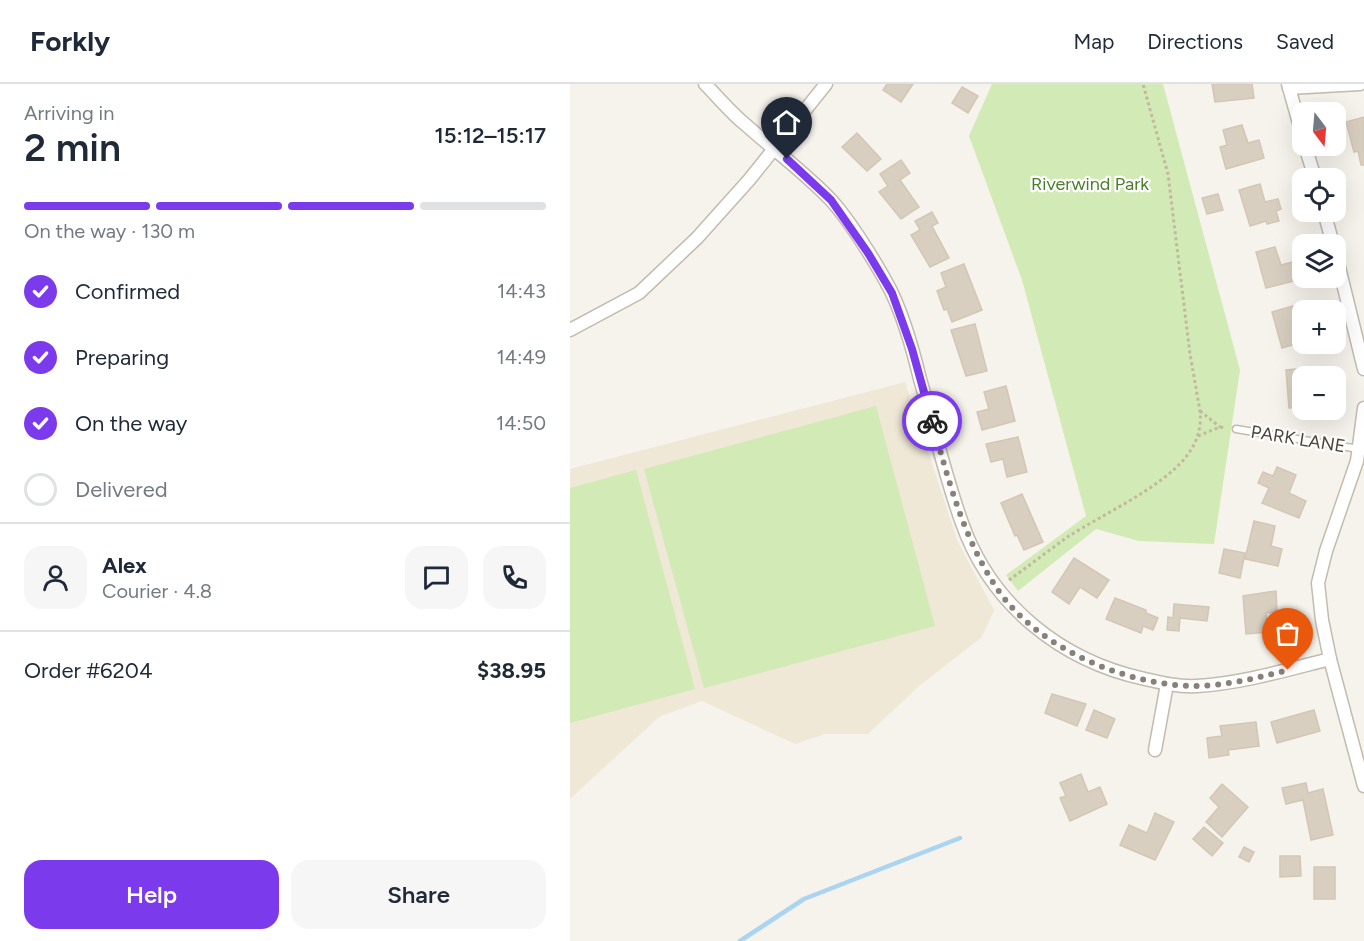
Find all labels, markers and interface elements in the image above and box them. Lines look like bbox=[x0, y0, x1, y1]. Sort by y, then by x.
text: Forkly bbox=[30, 24, 110, 58]
text: Map bbox=[1073, 29, 1114, 54]
text: Directions bbox=[1147, 29, 1243, 54]
text: Saved bbox=[1276, 29, 1334, 54]
pin bbox=[761, 97, 812, 159]
text: Arriving in bbox=[24, 101, 114, 125]
north arrow bbox=[1292, 102, 1346, 156]
map controls bbox=[1292, 102, 1346, 420]
icon: home bbox=[770, 106, 803, 139]
text: 15:12–15:17 bbox=[435, 122, 546, 149]
text: 2 min bbox=[24, 124, 121, 171]
button: locate bbox=[1292, 168, 1346, 222]
park label: Riverwind Park bbox=[1031, 173, 1149, 195]
text: On the way · 130 m bbox=[24, 219, 195, 243]
button: layers bbox=[1292, 234, 1346, 288]
icon: check bbox=[24, 275, 57, 308]
text: Confirmed bbox=[75, 278, 180, 305]
text: 14:43 bbox=[497, 279, 546, 303]
button: + bbox=[1292, 300, 1346, 354]
icon: check bbox=[24, 341, 57, 374]
text: Preparing bbox=[75, 344, 169, 371]
text: 14:49 bbox=[497, 345, 546, 369]
button: − bbox=[1292, 366, 1346, 420]
courier bbox=[902, 391, 962, 451]
icon: bike bbox=[916, 405, 949, 438]
icon: check bbox=[24, 407, 57, 440]
text: On the way bbox=[75, 410, 187, 437]
text: 14:50 bbox=[496, 411, 546, 435]
street label: PARK LANE bbox=[1249, 421, 1347, 457]
text: Delivered bbox=[75, 476, 168, 503]
button: person bbox=[24, 546, 87, 609]
button: chat bbox=[405, 546, 468, 609]
button: phone bbox=[483, 546, 546, 609]
text: Alex bbox=[102, 552, 147, 579]
text: Courier · 4.8 bbox=[102, 579, 212, 603]
pin bbox=[1262, 608, 1313, 670]
icon: bag bbox=[1271, 617, 1304, 650]
text: Order #6204 bbox=[24, 657, 153, 684]
text: $38.95 bbox=[477, 657, 546, 684]
button: Help bbox=[24, 860, 279, 929]
button: Share bbox=[291, 860, 546, 929]

